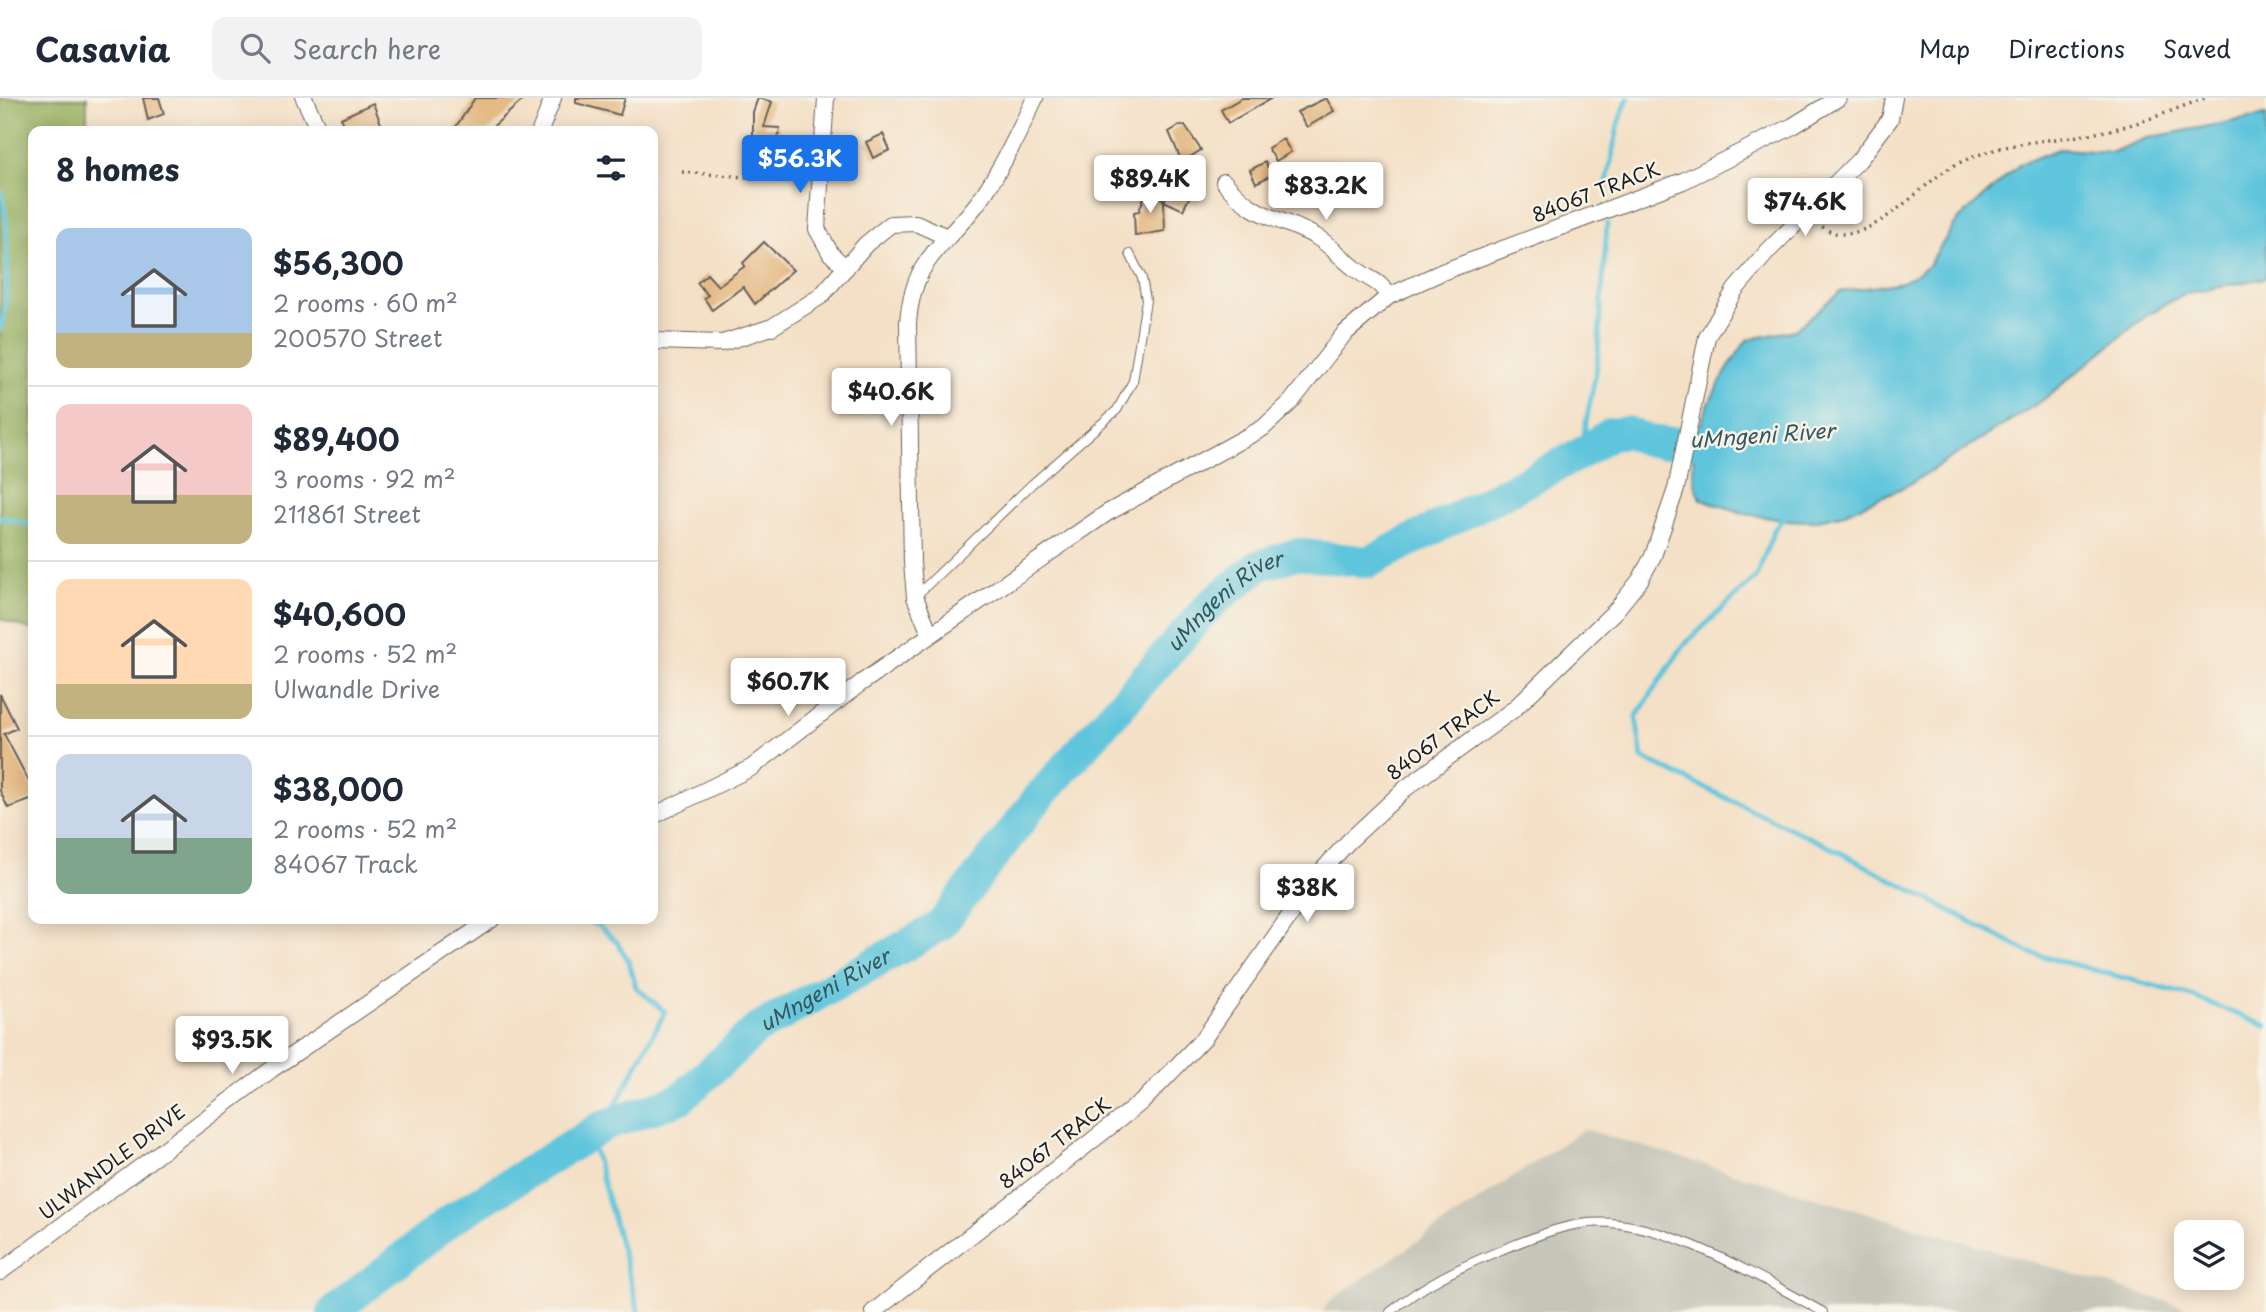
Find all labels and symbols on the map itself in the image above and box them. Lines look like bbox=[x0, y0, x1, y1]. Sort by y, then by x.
pin: $56.3K bbox=[743, 136, 857, 195]
street label: 84067 TRACK bbox=[1528, 154, 1664, 228]
pin: $89.4K bbox=[1093, 156, 1207, 215]
pin: $83.2K bbox=[1269, 162, 1383, 222]
pin: $74.6K bbox=[1748, 178, 1862, 238]
pin: $40.6K bbox=[834, 368, 948, 428]
water label: uMngeni River bbox=[1688, 413, 1838, 455]
water label: uMngeni River bbox=[1158, 541, 1289, 658]
pin: $60.7K bbox=[731, 658, 845, 718]
street label: 84067 TRACK bbox=[1380, 682, 1505, 786]
pin: $38K bbox=[1266, 864, 1348, 924]
water label: uMngeni River bbox=[753, 938, 897, 1039]
pin: $93.5K bbox=[175, 1016, 289, 1076]
street label: 84067 TRACK bbox=[993, 1090, 1116, 1195]
street label: ULWANDLE DRIVE bbox=[32, 1097, 190, 1226]

